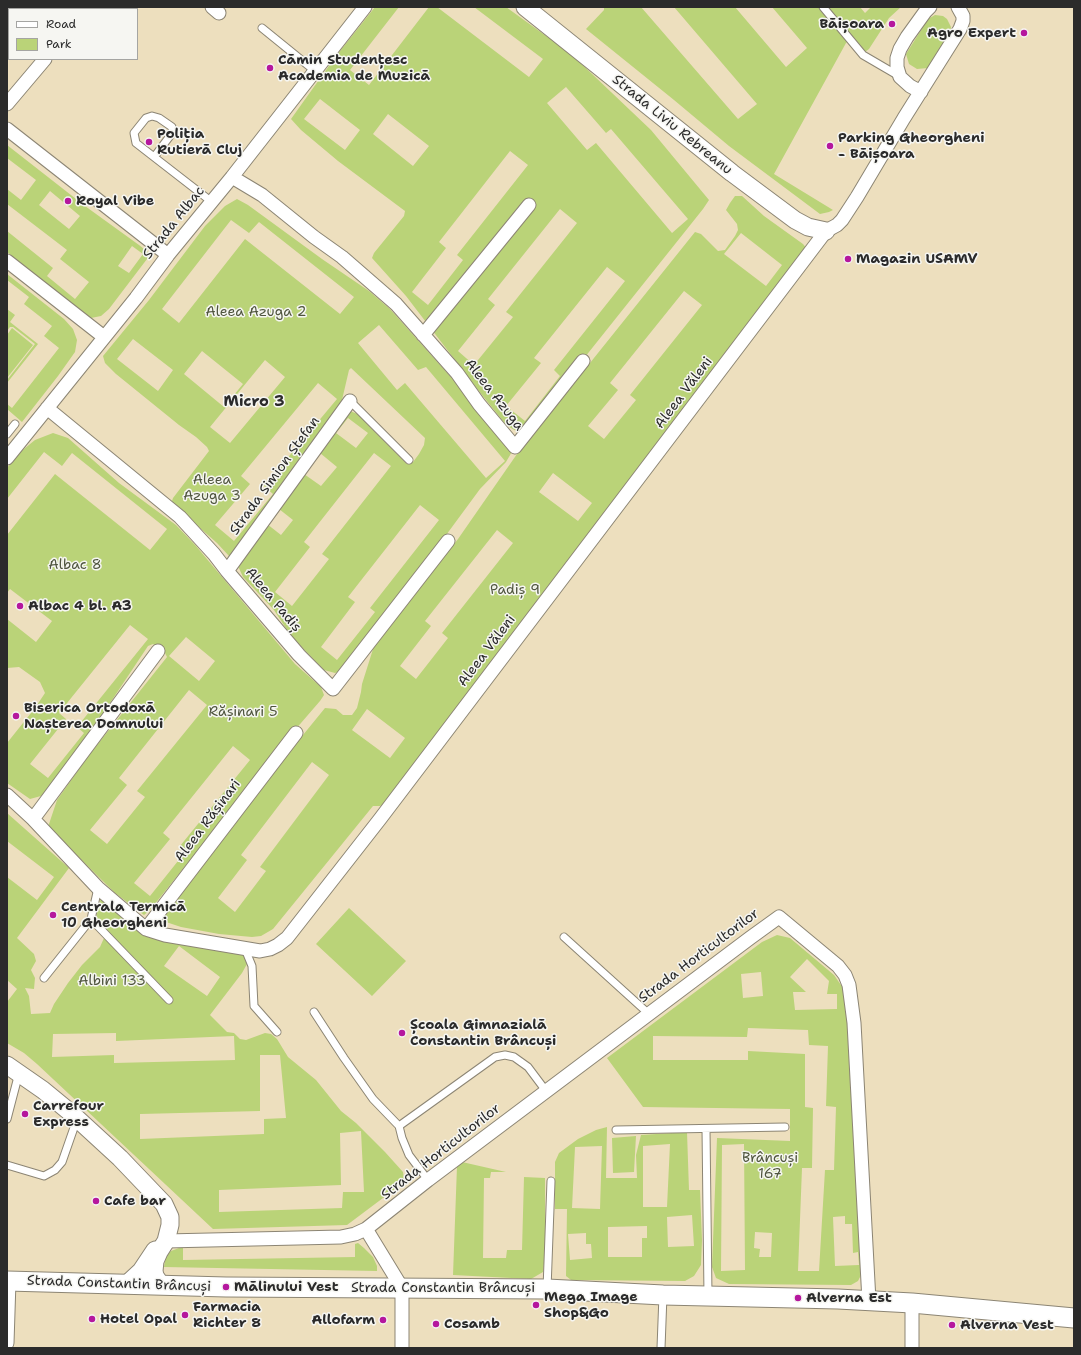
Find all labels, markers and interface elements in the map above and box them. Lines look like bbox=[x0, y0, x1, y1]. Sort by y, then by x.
legend bbox=[8, 8, 138, 60]
text: Road bbox=[46, 16, 76, 32]
place label: Băișoara bbox=[819, 16, 884, 32]
marker: Băișoara bbox=[887, 19, 897, 29]
place label: Agro Expert bbox=[927, 25, 1016, 41]
marker: Agro Expert bbox=[1019, 28, 1029, 38]
text: Park bbox=[46, 36, 72, 52]
place label: Cămin Studențesc Academia de Muzică bbox=[278, 52, 430, 84]
marker: Cămin Studențesc Academia de Muzică bbox=[265, 63, 275, 73]
street label: Strada Liviu Rebreanu bbox=[609, 71, 735, 179]
place label: Poliția Rutieră Cluj bbox=[157, 126, 242, 158]
place label: Parking Gheorgheni - Băișoara bbox=[838, 130, 984, 162]
marker: Poliția Rutieră Cluj bbox=[144, 137, 154, 147]
marker: Parking Gheorgheni - Băișoara bbox=[825, 141, 835, 151]
street label: Strada Albac bbox=[140, 183, 208, 263]
place label: Royal Vibe bbox=[76, 193, 154, 209]
marker: Royal Vibe bbox=[63, 196, 73, 206]
place label: Magazin USAMV bbox=[856, 251, 977, 267]
marker: Magazin USAMV bbox=[843, 254, 853, 264]
park label: Aleea Azuga 2 bbox=[206, 304, 306, 320]
street label: Aleea Văleni bbox=[652, 354, 716, 432]
street label: Aleea Azuga bbox=[461, 356, 527, 434]
district label: Micro 3 bbox=[224, 393, 284, 411]
street label: Strada Simion Ștefan bbox=[226, 414, 324, 538]
park label: Aleea Azuga 3 bbox=[183, 472, 241, 504]
park label: Albac 8 bbox=[49, 557, 101, 573]
street label: Aleea Padiș bbox=[241, 564, 305, 636]
park label: Padiș 9 bbox=[490, 582, 540, 598]
place label: Albac 4 bl. A3 bbox=[28, 598, 132, 614]
marker: Albac 4 bl. A3 bbox=[15, 601, 25, 611]
street label: Aleea Văleni bbox=[455, 612, 519, 690]
place label: Biserica Ortodoxă Nașterea Domnului bbox=[24, 700, 163, 732]
park label: Rășinari 5 bbox=[208, 704, 278, 720]
marker: Biserica Ortodoxă Nașterea Domnului bbox=[11, 711, 21, 721]
street label: Aleea Rășinari bbox=[171, 776, 245, 866]
place label: Centrala Termică 10 Gheorgheni bbox=[61, 899, 186, 932]
street label: Strada Horticultorilor bbox=[636, 905, 762, 1007]
marker: Centrala Termică 10 Gheorgheni bbox=[48, 910, 58, 920]
park label: Albini 133 bbox=[78, 973, 146, 989]
place label: Școala Gimnazială Constantin Brâncuși bbox=[410, 1017, 556, 1050]
marker: Școala Gimnazială Constantin Brâncuși bbox=[397, 1028, 407, 1038]
place label: Carrefour Express bbox=[33, 1098, 104, 1130]
street label: Strada Horticultorilor bbox=[378, 1100, 504, 1204]
marker: Carrefour Express bbox=[20, 1109, 30, 1119]
park label: Brâncuși 167 bbox=[742, 1150, 798, 1182]
place label: Cafe bar bbox=[104, 1193, 166, 1209]
marker: Cafe bar bbox=[91, 1196, 101, 1206]
street label: Strada Constantin Brâncuși bbox=[27, 1272, 211, 1296]
place label: Mălinului Vest bbox=[234, 1279, 338, 1295]
street label: Strada Constantin Brâncuși bbox=[351, 1280, 535, 1296]
marker: Mălinului Vest bbox=[221, 1282, 231, 1292]
place label: Mega Image Shop&Go bbox=[544, 1289, 638, 1322]
place label: Alverna Est bbox=[806, 1290, 892, 1306]
marker: Alverna Est bbox=[793, 1293, 803, 1303]
place label: Farmacia Richter 8 bbox=[193, 1299, 261, 1332]
marker: Mega Image Shop&Go bbox=[531, 1300, 541, 1310]
marker: Farmacia Richter 8 bbox=[180, 1310, 190, 1320]
place label: Hotel Opal bbox=[100, 1311, 177, 1327]
place label: Allofarm bbox=[311, 1312, 375, 1328]
marker: Hotel Opal bbox=[87, 1314, 97, 1324]
marker: Allofarm bbox=[378, 1315, 388, 1325]
place label: Cosamb bbox=[444, 1316, 500, 1332]
place label: Alverna Vest bbox=[960, 1317, 1054, 1333]
marker: Cosamb bbox=[431, 1319, 441, 1329]
marker: Alverna Vest bbox=[947, 1320, 957, 1330]

